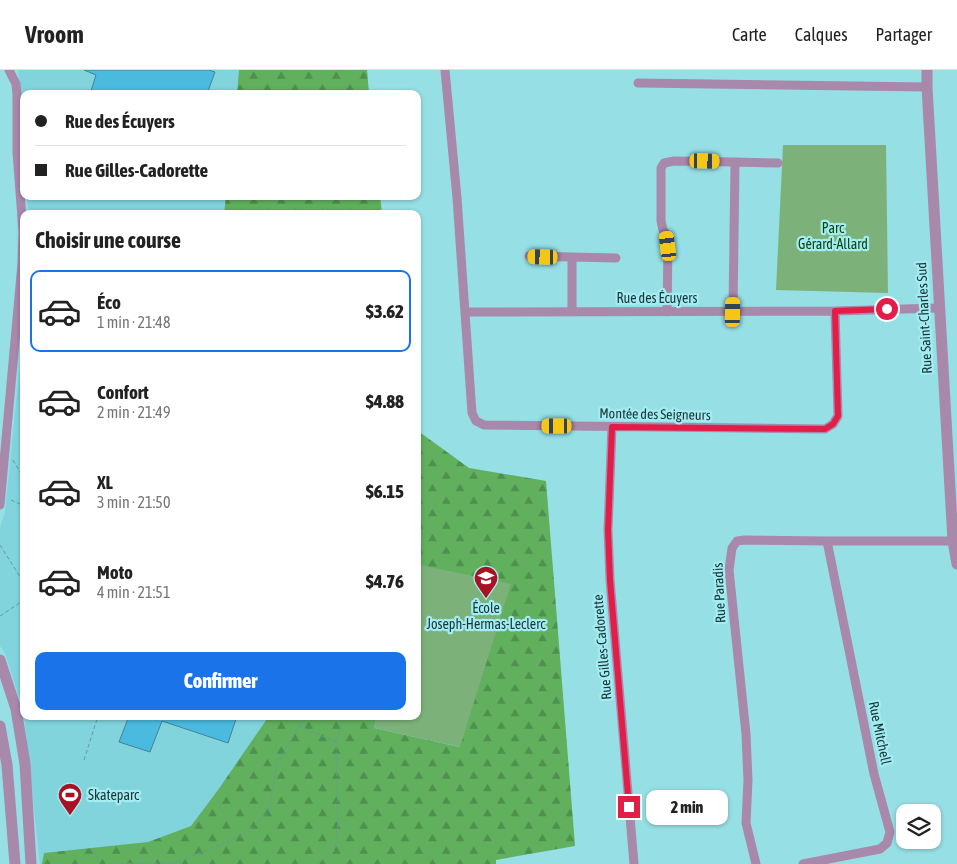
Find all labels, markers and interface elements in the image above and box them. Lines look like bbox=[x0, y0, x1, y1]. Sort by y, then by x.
text: Vroom bbox=[25, 21, 84, 48]
text: Carte bbox=[732, 24, 767, 45]
text: Calques bbox=[795, 24, 848, 45]
text: Partager bbox=[876, 24, 932, 45]
text: Rue des Écuyers bbox=[65, 110, 175, 132]
car bbox=[689, 153, 720, 169]
text: Rue Gilles-Cadorette bbox=[65, 159, 208, 181]
park label: Parc Gérard-Allard bbox=[798, 220, 868, 252]
text: Choisir une course bbox=[35, 227, 181, 253]
car bbox=[658, 230, 677, 262]
car bbox=[527, 249, 558, 265]
street label: Rue Saint-Charles Sud bbox=[913, 262, 935, 374]
icon: car bbox=[37, 289, 82, 334]
street label: Rue des Écuyers bbox=[617, 290, 697, 306]
text: Éco bbox=[97, 291, 121, 313]
car bbox=[725, 297, 740, 327]
route start bbox=[876, 298, 898, 320]
text: $3.62 bbox=[366, 300, 404, 322]
text: 1 min · 21:48 bbox=[97, 313, 170, 331]
icon: car bbox=[37, 379, 82, 424]
text: Confort bbox=[97, 381, 149, 403]
text: $4.88 bbox=[366, 390, 404, 412]
text: 2 min · 21:49 bbox=[97, 403, 170, 421]
street label: Montée des Seigneurs bbox=[599, 405, 711, 423]
car bbox=[542, 419, 572, 434]
icon: car bbox=[37, 469, 82, 514]
text: XL bbox=[97, 471, 113, 493]
text: $6.15 bbox=[366, 480, 404, 502]
text: 3 min · 21:50 bbox=[97, 493, 170, 511]
icon: car bbox=[37, 559, 82, 604]
text: Moto bbox=[97, 561, 133, 583]
street label: Rue Paradis bbox=[709, 562, 729, 624]
school or university icon: École Joseph-Hermas-Leclerc bbox=[473, 565, 499, 599]
text: $4.76 bbox=[366, 570, 404, 592]
text: 4 min · 21:51 bbox=[97, 583, 170, 601]
street label: Rue Gilles-Cadorette bbox=[589, 594, 615, 700]
place label: École Joseph-Hermas-Leclerc bbox=[426, 600, 546, 632]
button: Confirmer bbox=[35, 652, 406, 710]
street label: Rue Mitchell bbox=[865, 700, 895, 766]
sports icon: Skateparc bbox=[57, 782, 83, 816]
place label: Skateparc bbox=[88, 787, 140, 803]
callout: 2 min bbox=[646, 790, 729, 824]
route end bbox=[618, 796, 640, 818]
text: 2 min bbox=[671, 798, 703, 816]
map controls bbox=[896, 804, 941, 849]
button: layers bbox=[896, 804, 941, 849]

